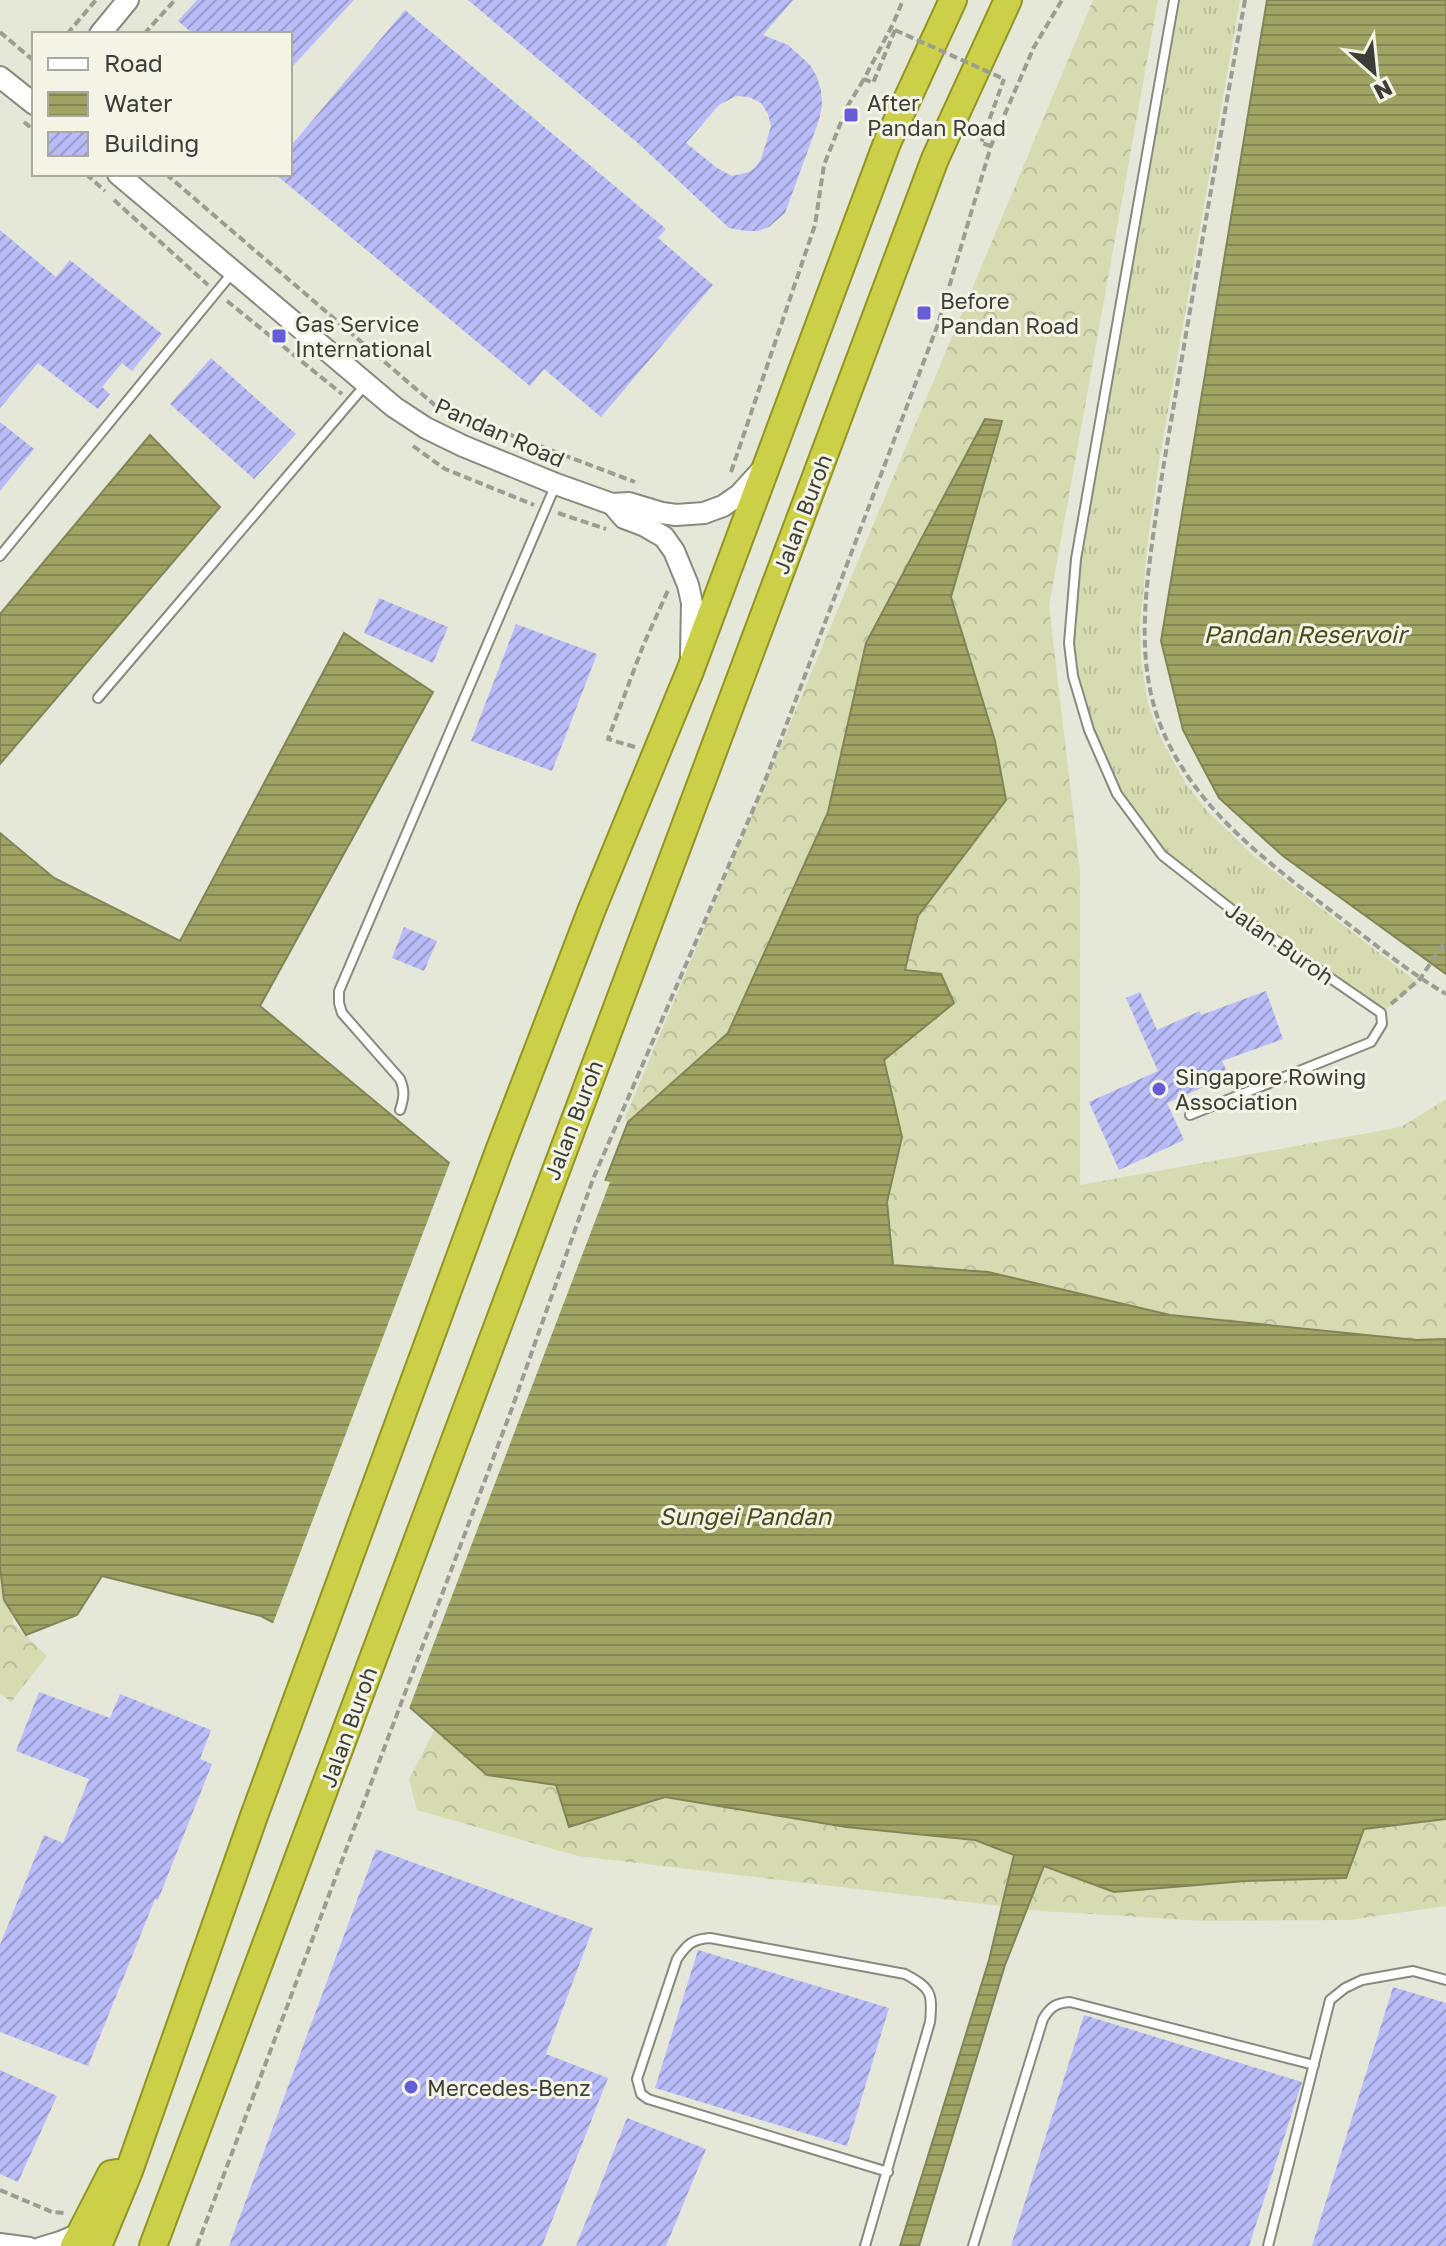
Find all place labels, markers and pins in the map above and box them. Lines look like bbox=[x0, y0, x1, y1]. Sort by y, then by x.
place label: After Pandan Road bbox=[867, 89, 1006, 141]
marker: After Pandan Road bbox=[842, 106, 860, 124]
place label: Before Pandan Road bbox=[940, 287, 1079, 339]
marker: Before Pandan Road bbox=[915, 304, 933, 322]
place label: Gas Service International bbox=[295, 310, 432, 362]
marker: Gas Service International bbox=[270, 327, 288, 345]
place label: Singapore Rowing Association bbox=[1175, 1063, 1366, 1115]
marker: Singapore Rowing Association bbox=[1150, 1080, 1168, 1098]
place label: Mercedes-Benz bbox=[427, 2074, 590, 2101]
marker: Mercedes-Benz bbox=[402, 2078, 420, 2096]

